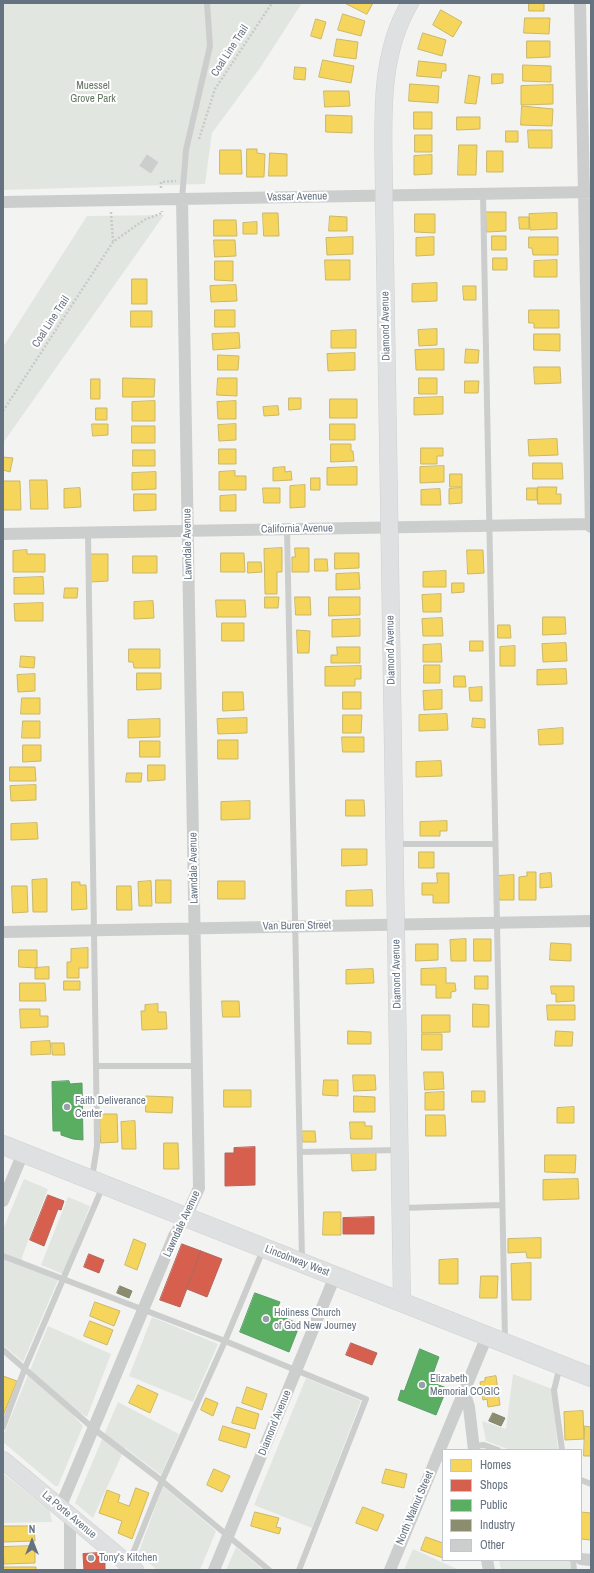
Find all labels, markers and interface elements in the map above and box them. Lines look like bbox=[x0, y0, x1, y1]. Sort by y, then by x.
street label: Coal Line Trail bbox=[208, 23, 252, 79]
park label: Muessel Grove Park bbox=[70, 79, 116, 105]
street label: Vassar Avenue bbox=[267, 190, 327, 204]
street label: Diamond Avenue bbox=[379, 291, 393, 361]
street label: Coal Line Trail bbox=[29, 294, 73, 350]
street label: Lawndale Avenue bbox=[181, 508, 195, 580]
street label: California Avenue bbox=[261, 522, 333, 536]
street label: Diamond Avenue bbox=[384, 615, 398, 685]
street label: Lawndale Avenue bbox=[187, 832, 201, 904]
street label: Van Buren Street bbox=[263, 919, 331, 933]
street label: Diamond Avenue bbox=[390, 939, 404, 1009]
place label: Faith Deliverance Center bbox=[75, 1094, 146, 1120]
marker: Faith Deliverance Center bbox=[62, 1102, 72, 1112]
street label: Lawndale Avenue bbox=[161, 1189, 203, 1259]
street label: Lincolnway West bbox=[263, 1243, 331, 1279]
place label: Holiness Church of God New Journey bbox=[274, 1306, 356, 1332]
marker: Holiness Church of God New Journey bbox=[261, 1314, 271, 1324]
place label: Elizabeth Memorial COGIC bbox=[430, 1372, 500, 1398]
marker: Elizabeth Memorial COGIC bbox=[417, 1380, 427, 1390]
street label: Diamond Avenue bbox=[256, 1388, 294, 1458]
legend bbox=[442, 1449, 582, 1561]
text: Homes bbox=[480, 1457, 511, 1473]
street label: North Walnut Street bbox=[394, 1469, 436, 1547]
text: Shops bbox=[480, 1477, 508, 1493]
street label: La Porte Avenue bbox=[39, 1488, 99, 1542]
text: Public bbox=[480, 1497, 507, 1513]
text: Industry bbox=[480, 1517, 515, 1533]
north arrow bbox=[12, 1521, 52, 1561]
text: N bbox=[29, 1522, 35, 1536]
text: Other bbox=[480, 1537, 505, 1553]
place label: Tony's Kitchen bbox=[99, 1551, 157, 1565]
marker: Tony's Kitchen bbox=[86, 1553, 96, 1563]

